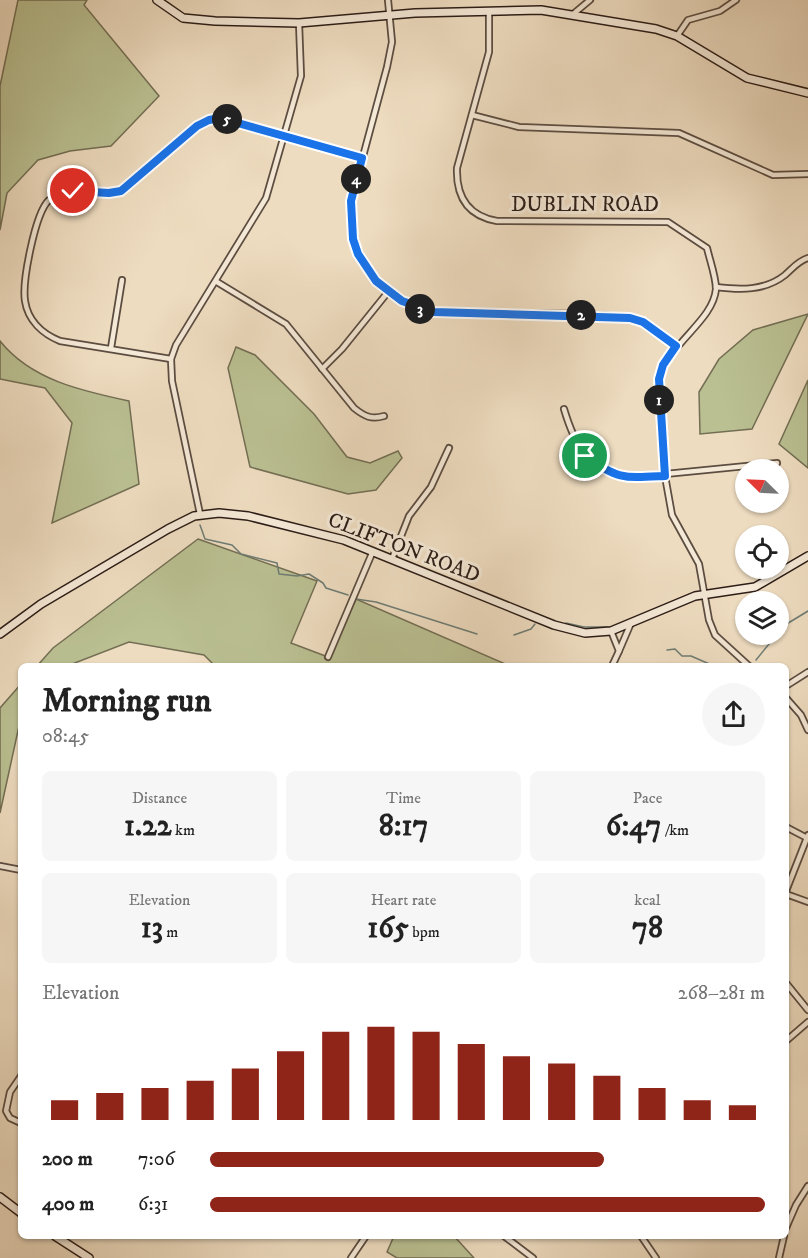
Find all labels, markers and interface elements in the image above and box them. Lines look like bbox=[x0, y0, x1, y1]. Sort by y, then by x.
pin: 5 bbox=[212, 104, 242, 134]
text: 5 bbox=[223, 109, 231, 129]
pin: 4 bbox=[341, 164, 371, 194]
pin bbox=[47, 165, 98, 216]
text: 4 bbox=[351, 169, 361, 189]
icon: check bbox=[56, 174, 89, 207]
street label: DUBLIN ROAD bbox=[511, 192, 659, 218]
pin: 3 bbox=[405, 294, 435, 324]
text: 3 bbox=[417, 299, 423, 319]
pin: 2 bbox=[566, 300, 596, 330]
text: 2 bbox=[577, 305, 585, 325]
pin: 1 bbox=[644, 385, 674, 415]
text: 1 bbox=[656, 390, 662, 410]
pin bbox=[559, 430, 610, 481]
icon: arrive bbox=[568, 439, 601, 472]
north arrow bbox=[735, 459, 789, 513]
map controls bbox=[735, 459, 789, 645]
street label: CLIFTON ROAD bbox=[324, 507, 484, 589]
button: locate bbox=[735, 525, 789, 579]
button: layers bbox=[735, 591, 789, 645]
text: Morning run bbox=[42, 681, 211, 722]
button: share bbox=[702, 683, 765, 746]
text: 08:45 bbox=[42, 724, 89, 749]
text: Distance bbox=[132, 788, 187, 808]
text: Time bbox=[386, 788, 421, 808]
text: Pace bbox=[633, 788, 662, 808]
text: 1.22 bbox=[124, 808, 172, 845]
text: 8:17 bbox=[379, 808, 428, 845]
text: 6:47 bbox=[606, 808, 661, 845]
text: km bbox=[172, 820, 195, 840]
text: /km bbox=[661, 820, 689, 840]
text: Elevation bbox=[129, 890, 190, 910]
text: Heart rate bbox=[371, 890, 436, 910]
text: kcal bbox=[634, 890, 661, 910]
text: 13 bbox=[141, 910, 163, 947]
text: 165 bbox=[367, 910, 409, 947]
text: 78 bbox=[632, 910, 663, 947]
text: m bbox=[163, 922, 178, 942]
text: bpm bbox=[409, 922, 440, 942]
text: Elevation bbox=[42, 981, 119, 1006]
text: 268–281 m bbox=[678, 981, 765, 1006]
text: 200 m bbox=[42, 1147, 93, 1172]
text: 7:06 bbox=[138, 1147, 175, 1172]
text: 400 m bbox=[42, 1192, 94, 1217]
text: 6:31 bbox=[138, 1192, 168, 1217]

